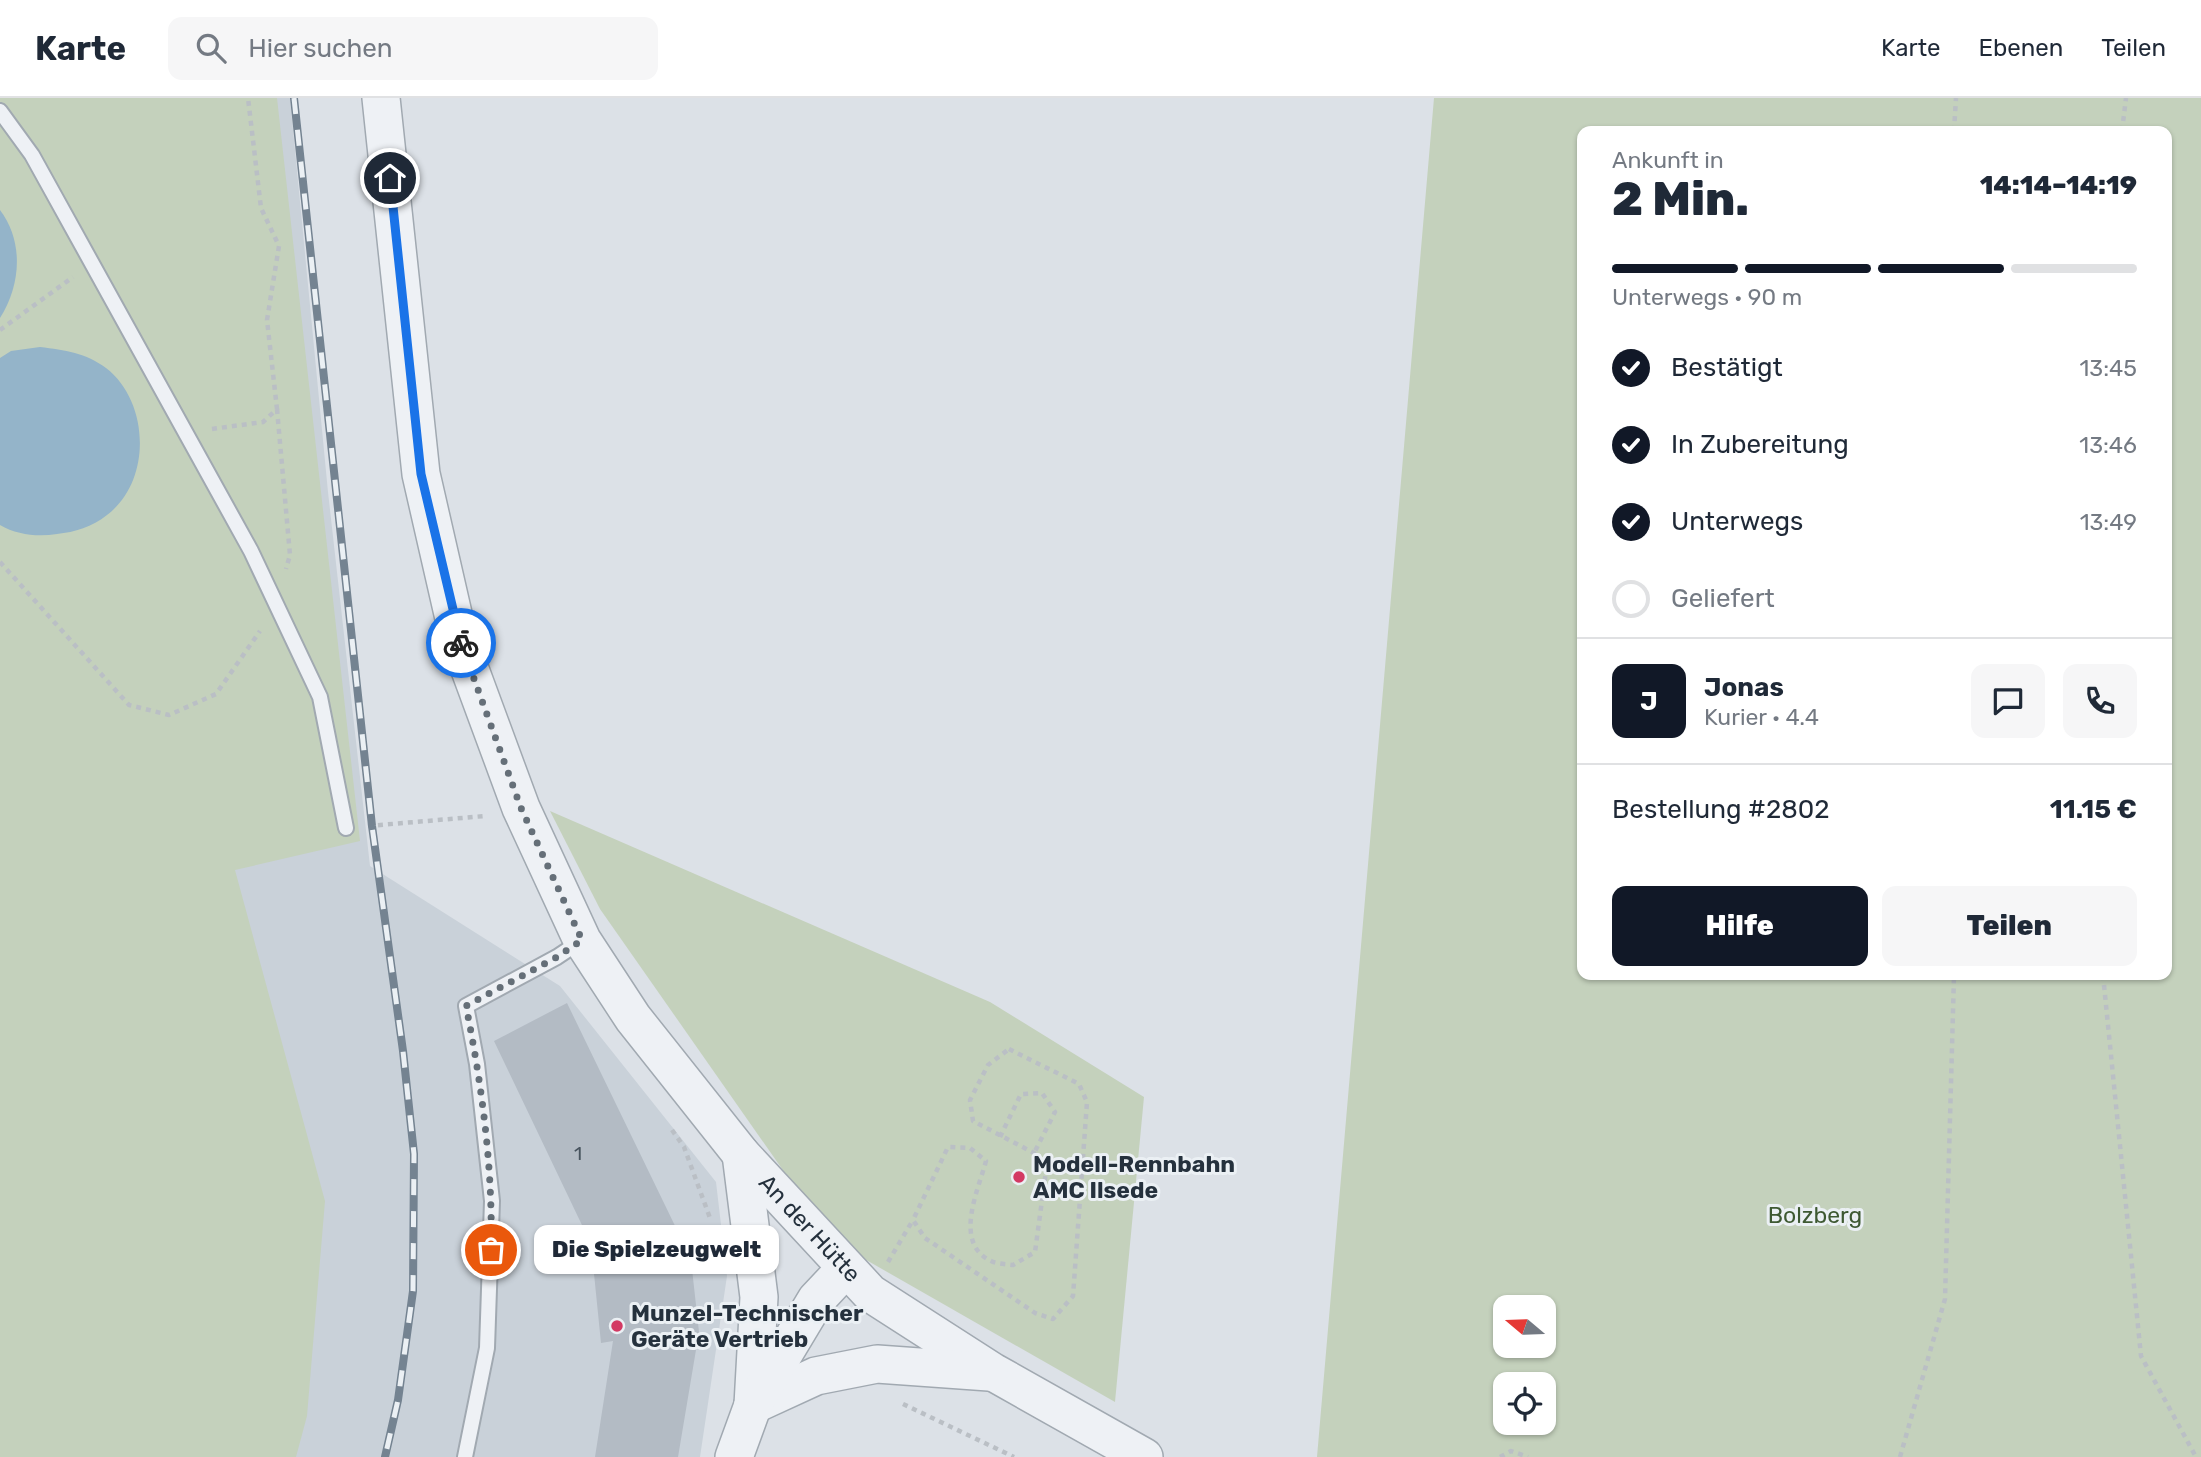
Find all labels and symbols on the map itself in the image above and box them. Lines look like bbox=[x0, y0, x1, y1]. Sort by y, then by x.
pin bbox=[360, 148, 420, 208]
courier bbox=[426, 608, 496, 678]
house number: 1 bbox=[574, 1142, 582, 1165]
place label: Modell-Rennbahn AMC Ilsede bbox=[1033, 1150, 1235, 1204]
street label: An der Hütte bbox=[753, 1169, 867, 1288]
marker: Modell-Rennbahn AMC Ilsede bbox=[1011, 1169, 1027, 1185]
park label: Bolzberg bbox=[1768, 1201, 1862, 1229]
pin bbox=[461, 1220, 521, 1280]
callout: Die Spielzeugwelt bbox=[533, 1226, 778, 1274]
north arrow bbox=[1493, 1295, 1556, 1358]
place label: Munzel-Technischer Geräte Vertrieb bbox=[631, 1299, 864, 1353]
marker: Munzel-Technischer Geräte Vertrieb bbox=[609, 1318, 625, 1334]

